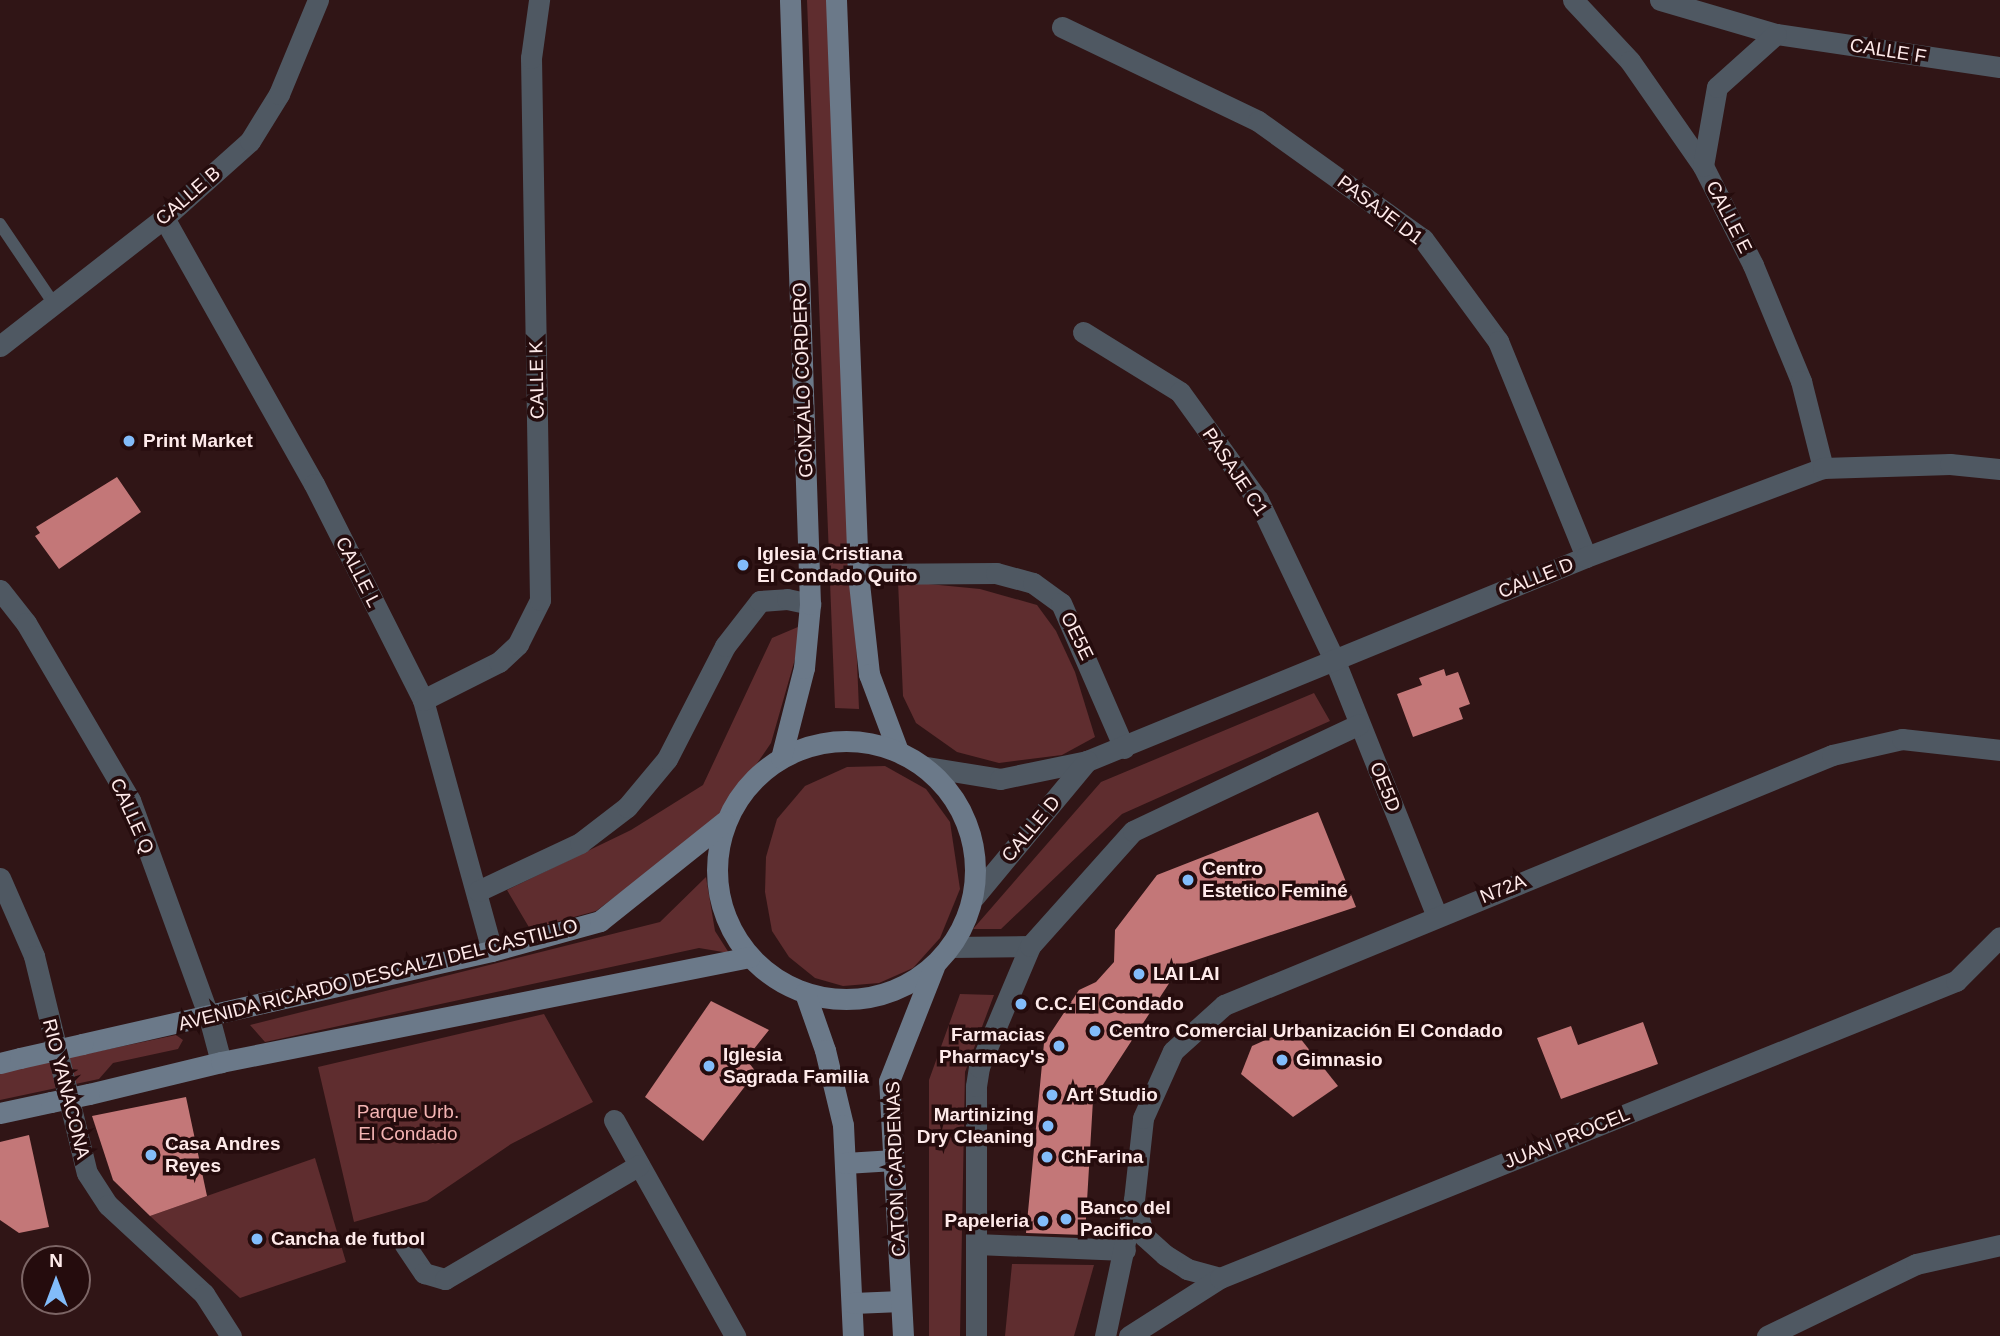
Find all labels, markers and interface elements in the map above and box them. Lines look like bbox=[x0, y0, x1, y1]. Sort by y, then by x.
street label: CALLE F bbox=[1848, 34, 1928, 68]
street label: CALLE B bbox=[151, 162, 225, 230]
street label: PASAJE D1 bbox=[1333, 170, 1427, 250]
street label: CALLE E bbox=[1701, 177, 1757, 257]
street label: GONZALO CORDERO bbox=[788, 282, 818, 478]
street label: CALLE K bbox=[525, 341, 549, 419]
street label: PASAJE C1 bbox=[1197, 424, 1273, 520]
place label: Print Market bbox=[143, 430, 253, 452]
marker: Print Market bbox=[121, 433, 137, 449]
street label: CALLE L bbox=[331, 533, 385, 611]
place label: Iglesia Cristiana El Condado Quito bbox=[757, 543, 917, 587]
street label: CALLE D bbox=[1495, 553, 1577, 603]
marker: Iglesia Cristiana El Condado Quito bbox=[735, 557, 751, 573]
street label: OE5E bbox=[1056, 608, 1098, 664]
street label: OE5D bbox=[1365, 759, 1405, 815]
street label: CALLE Q bbox=[105, 775, 159, 857]
street label: CALLE D bbox=[997, 791, 1065, 867]
place label: Centro Estetico Feminé bbox=[1202, 858, 1348, 902]
street label: N72A bbox=[1477, 870, 1529, 908]
marker: Centro Estetico Feminé bbox=[1180, 872, 1196, 888]
street label: AVENIDA RICARDO DESCALZI DEL CASTILLO bbox=[175, 914, 581, 1036]
place label: LAI LAI bbox=[1153, 963, 1219, 985]
marker: LAI LAI bbox=[1131, 966, 1147, 982]
place label: C.C. El Condado bbox=[1035, 993, 1184, 1015]
marker: C.C. El Condado bbox=[1013, 996, 1029, 1012]
street label: RIO YANACONA bbox=[37, 1016, 95, 1162]
place label: Centro Comercial Urbanización El Condado bbox=[1109, 1020, 1503, 1042]
marker: Centro Comercial Urbanización El Condado bbox=[1087, 1023, 1103, 1039]
place label: Farmacias Pharmacy's bbox=[939, 1024, 1045, 1068]
marker: Farmacias Pharmacy's bbox=[1051, 1038, 1067, 1054]
place label: Iglesia Sagrada Familia bbox=[723, 1044, 869, 1088]
place label: Gimnasio bbox=[1296, 1049, 1383, 1071]
marker: Gimnasio bbox=[1274, 1052, 1290, 1068]
marker: Iglesia Sagrada Familia bbox=[701, 1058, 717, 1074]
street label: CATON CARDENAS bbox=[882, 1081, 910, 1257]
place label: Art Studio bbox=[1066, 1084, 1158, 1106]
marker: Art Studio bbox=[1044, 1087, 1060, 1103]
park label: Parque Urb. El Condado bbox=[357, 1101, 459, 1145]
street label: JUAN PROCEL bbox=[1501, 1103, 1633, 1173]
place label: Martinizing Dry Cleaning bbox=[917, 1104, 1034, 1148]
marker: Martinizing Dry Cleaning bbox=[1040, 1118, 1056, 1134]
place label: Casa Andres Reyes bbox=[165, 1133, 281, 1177]
place label: ChFarina bbox=[1061, 1146, 1143, 1168]
marker: Casa Andres Reyes bbox=[143, 1147, 159, 1163]
marker: ChFarina bbox=[1039, 1149, 1055, 1165]
place label: Banco del Pacifico bbox=[1080, 1197, 1171, 1241]
place label: Papeleria bbox=[945, 1210, 1029, 1232]
marker: Banco del Pacifico bbox=[1058, 1211, 1074, 1227]
marker: Papeleria bbox=[1035, 1213, 1051, 1229]
place label: Cancha de futbol bbox=[271, 1228, 425, 1250]
marker: Cancha de futbol bbox=[249, 1231, 265, 1247]
north arrow bbox=[21, 1245, 91, 1315]
text: N bbox=[49, 1250, 63, 1271]

